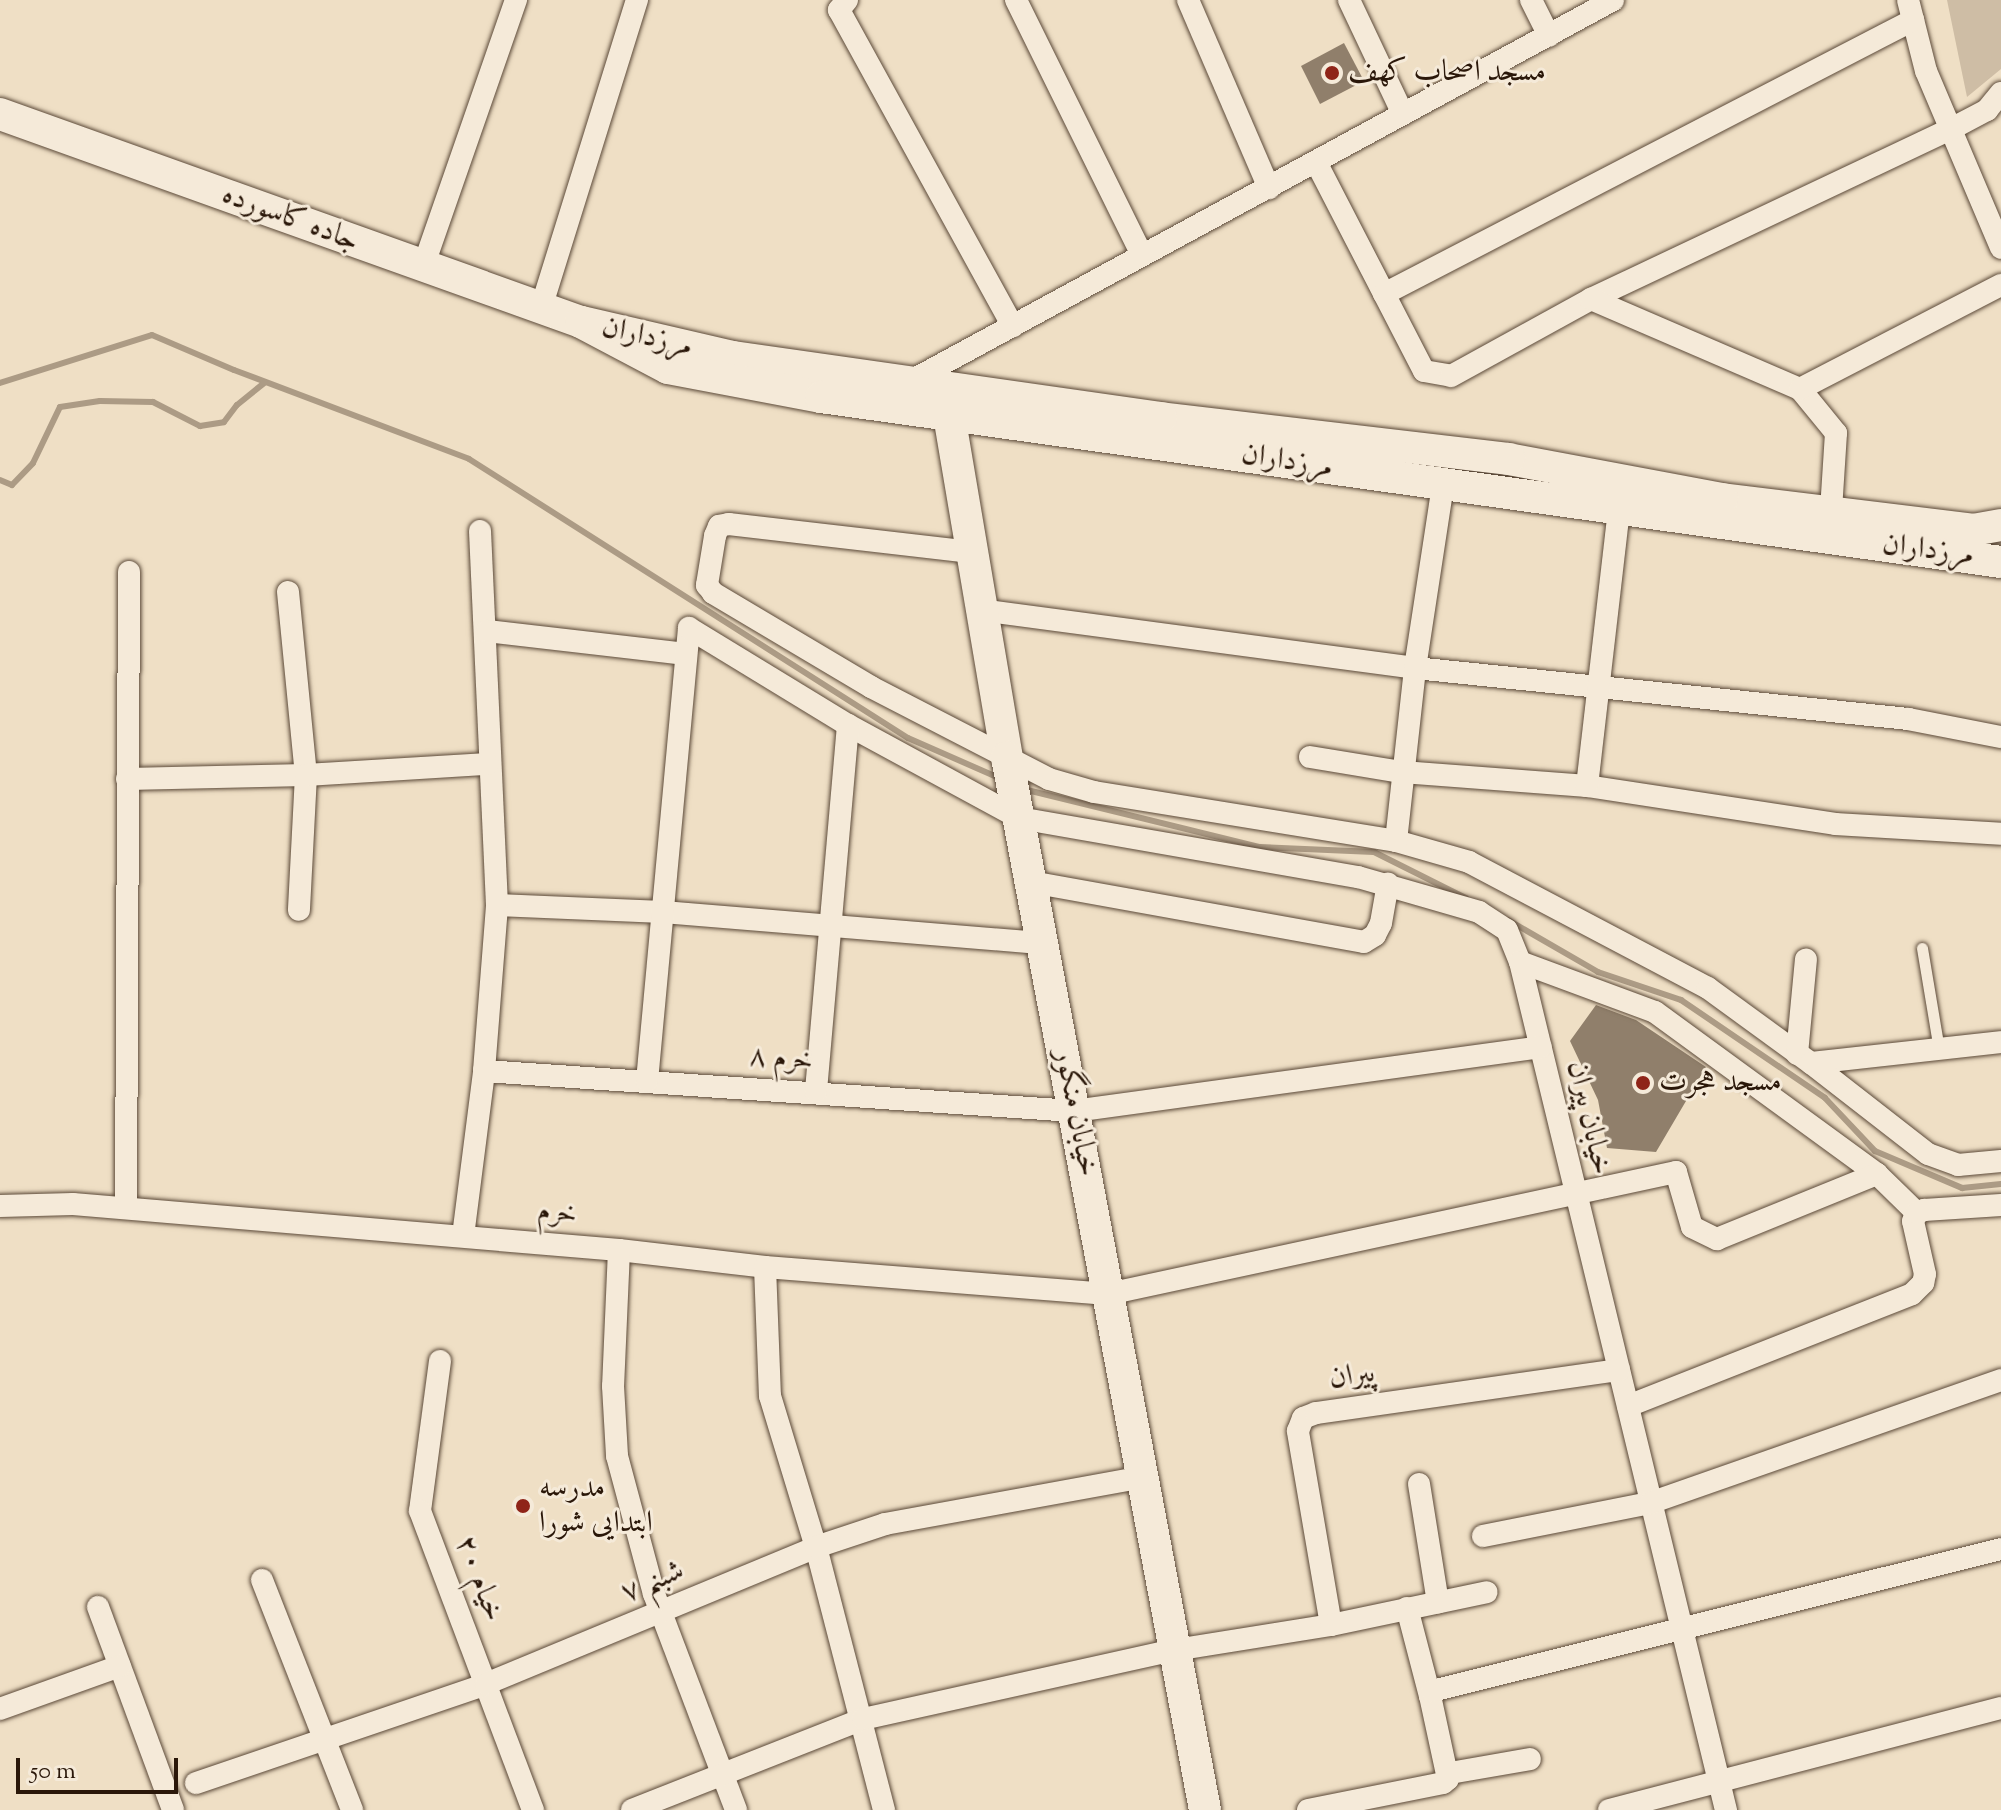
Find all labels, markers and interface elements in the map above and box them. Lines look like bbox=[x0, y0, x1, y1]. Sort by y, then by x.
place label: مسجد اصحاب کهف bbox=[1348, 55, 1546, 91]
marker: مسجد اصحاب کهف bbox=[1323, 64, 1341, 82]
street label: جاده کاسورده bbox=[217, 178, 363, 260]
street label: مرزداران bbox=[598, 310, 696, 366]
street label: مرزداران bbox=[1239, 437, 1335, 487]
street label: مرزداران bbox=[1880, 528, 1976, 574]
street label: خرم ۸ bbox=[748, 1040, 814, 1080]
street label: خیابان منگور bbox=[1045, 1046, 1105, 1180]
street label: خیابان پیران bbox=[1557, 1058, 1619, 1178]
place label: مسجد هجرت bbox=[1659, 1065, 1782, 1101]
marker: مسجد هجرت bbox=[1634, 1074, 1652, 1092]
street label: خرم bbox=[536, 1194, 578, 1234]
street label: پیران bbox=[1327, 1356, 1377, 1398]
place label: مدرسه ابتدایی شورا bbox=[539, 1471, 653, 1542]
marker: مدرسه ابتدایی شورا bbox=[514, 1497, 532, 1515]
street label: خیام ۲۰ bbox=[445, 1531, 511, 1627]
street label: شبنم ۷ bbox=[616, 1554, 690, 1612]
scale bar bbox=[20, 1742, 182, 1792]
text: 50 m bbox=[30, 1755, 76, 1789]

